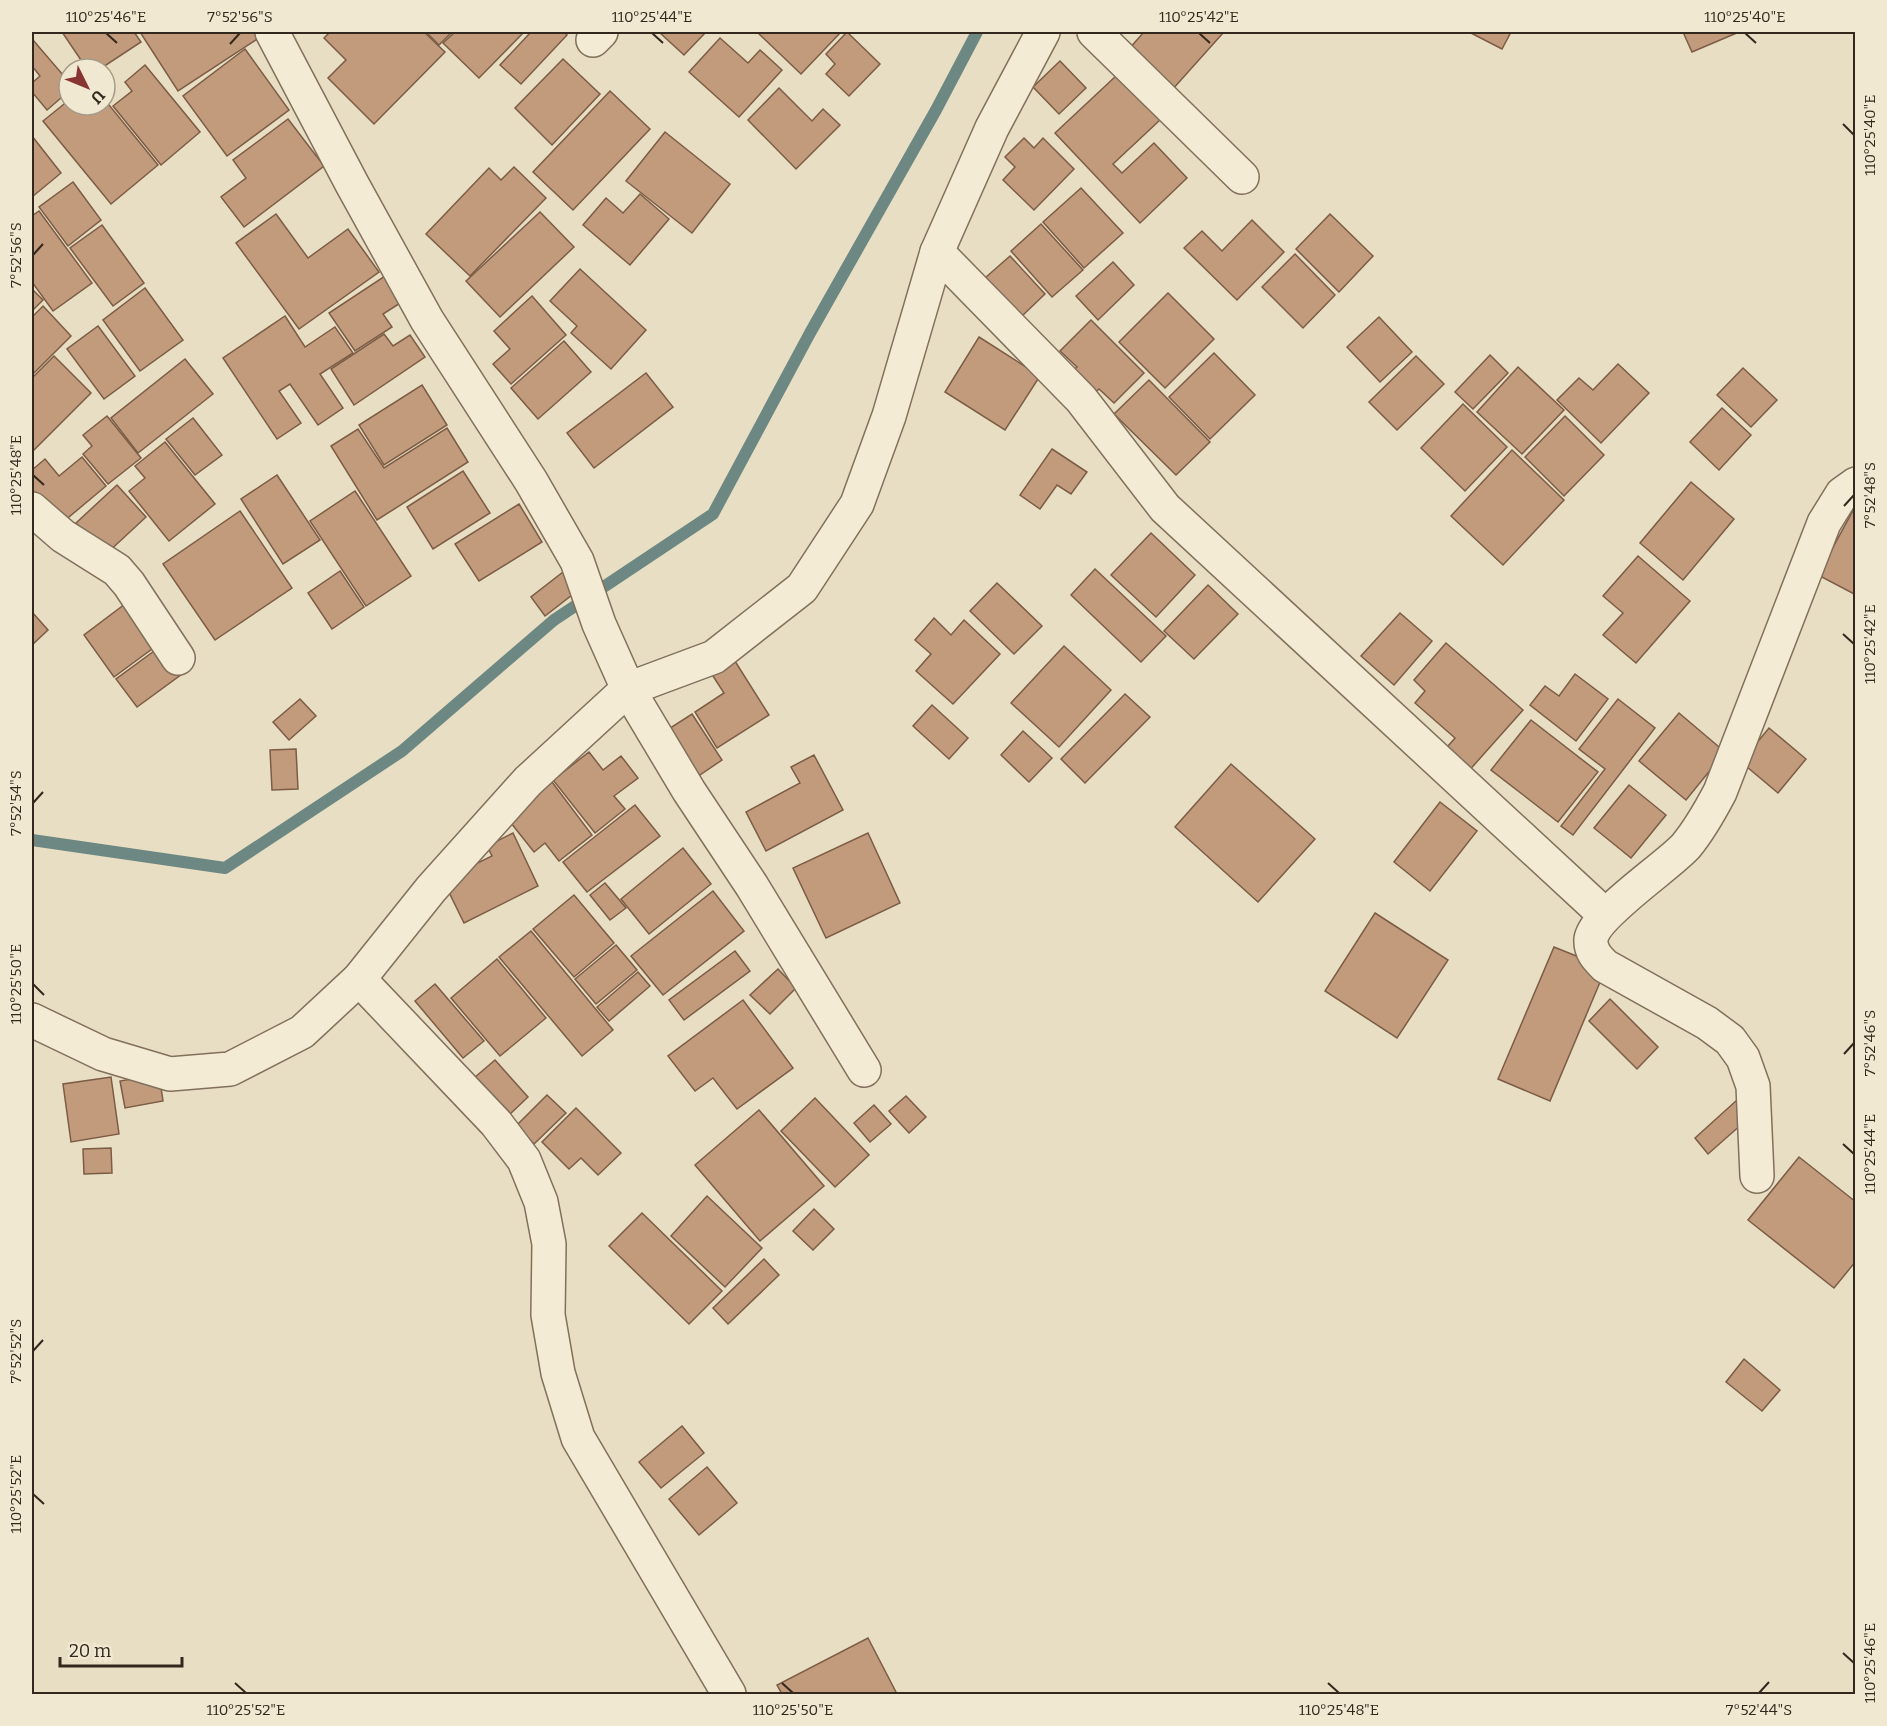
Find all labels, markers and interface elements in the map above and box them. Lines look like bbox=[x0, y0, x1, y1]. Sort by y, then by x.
text: 110°25'46"E bbox=[66, 8, 146, 26]
text: 7°52'56"S bbox=[207, 8, 273, 26]
text: 110°25'44"E bbox=[612, 8, 692, 26]
text: 110°25'42"E bbox=[1159, 8, 1239, 26]
text: 110°25'40"E bbox=[1704, 8, 1786, 26]
north arrow bbox=[57, 57, 117, 117]
text: U bbox=[87, 86, 109, 108]
text: 110°25'40"E bbox=[1861, 94, 1879, 176]
text: 7°52'56"S bbox=[7, 222, 25, 288]
text: 110°25'48"E bbox=[7, 435, 25, 515]
text: 7°52'48"S bbox=[1861, 462, 1879, 528]
text: 110°25'42"E bbox=[1861, 604, 1879, 684]
text: 7°52'54"S bbox=[7, 770, 25, 836]
text: 110°25'50"E bbox=[7, 944, 25, 1024]
text: 7°52'46"S bbox=[1861, 1010, 1879, 1076]
text: 110°25'44"E bbox=[1861, 1114, 1879, 1194]
text: 7°52'52"S bbox=[7, 1319, 25, 1383]
text: 110°25'52"E bbox=[7, 1455, 25, 1533]
text: 110°25'46"E bbox=[1861, 1623, 1879, 1703]
scale bar bbox=[60, 1630, 182, 1668]
text: 20 m bbox=[69, 1640, 111, 1662]
text: 110°25'52"E bbox=[207, 1701, 285, 1719]
text: 110°25'50"E bbox=[753, 1701, 833, 1719]
text: 110°25'48"E bbox=[1299, 1701, 1379, 1719]
text: 7°52'44"S bbox=[1726, 1701, 1792, 1719]

